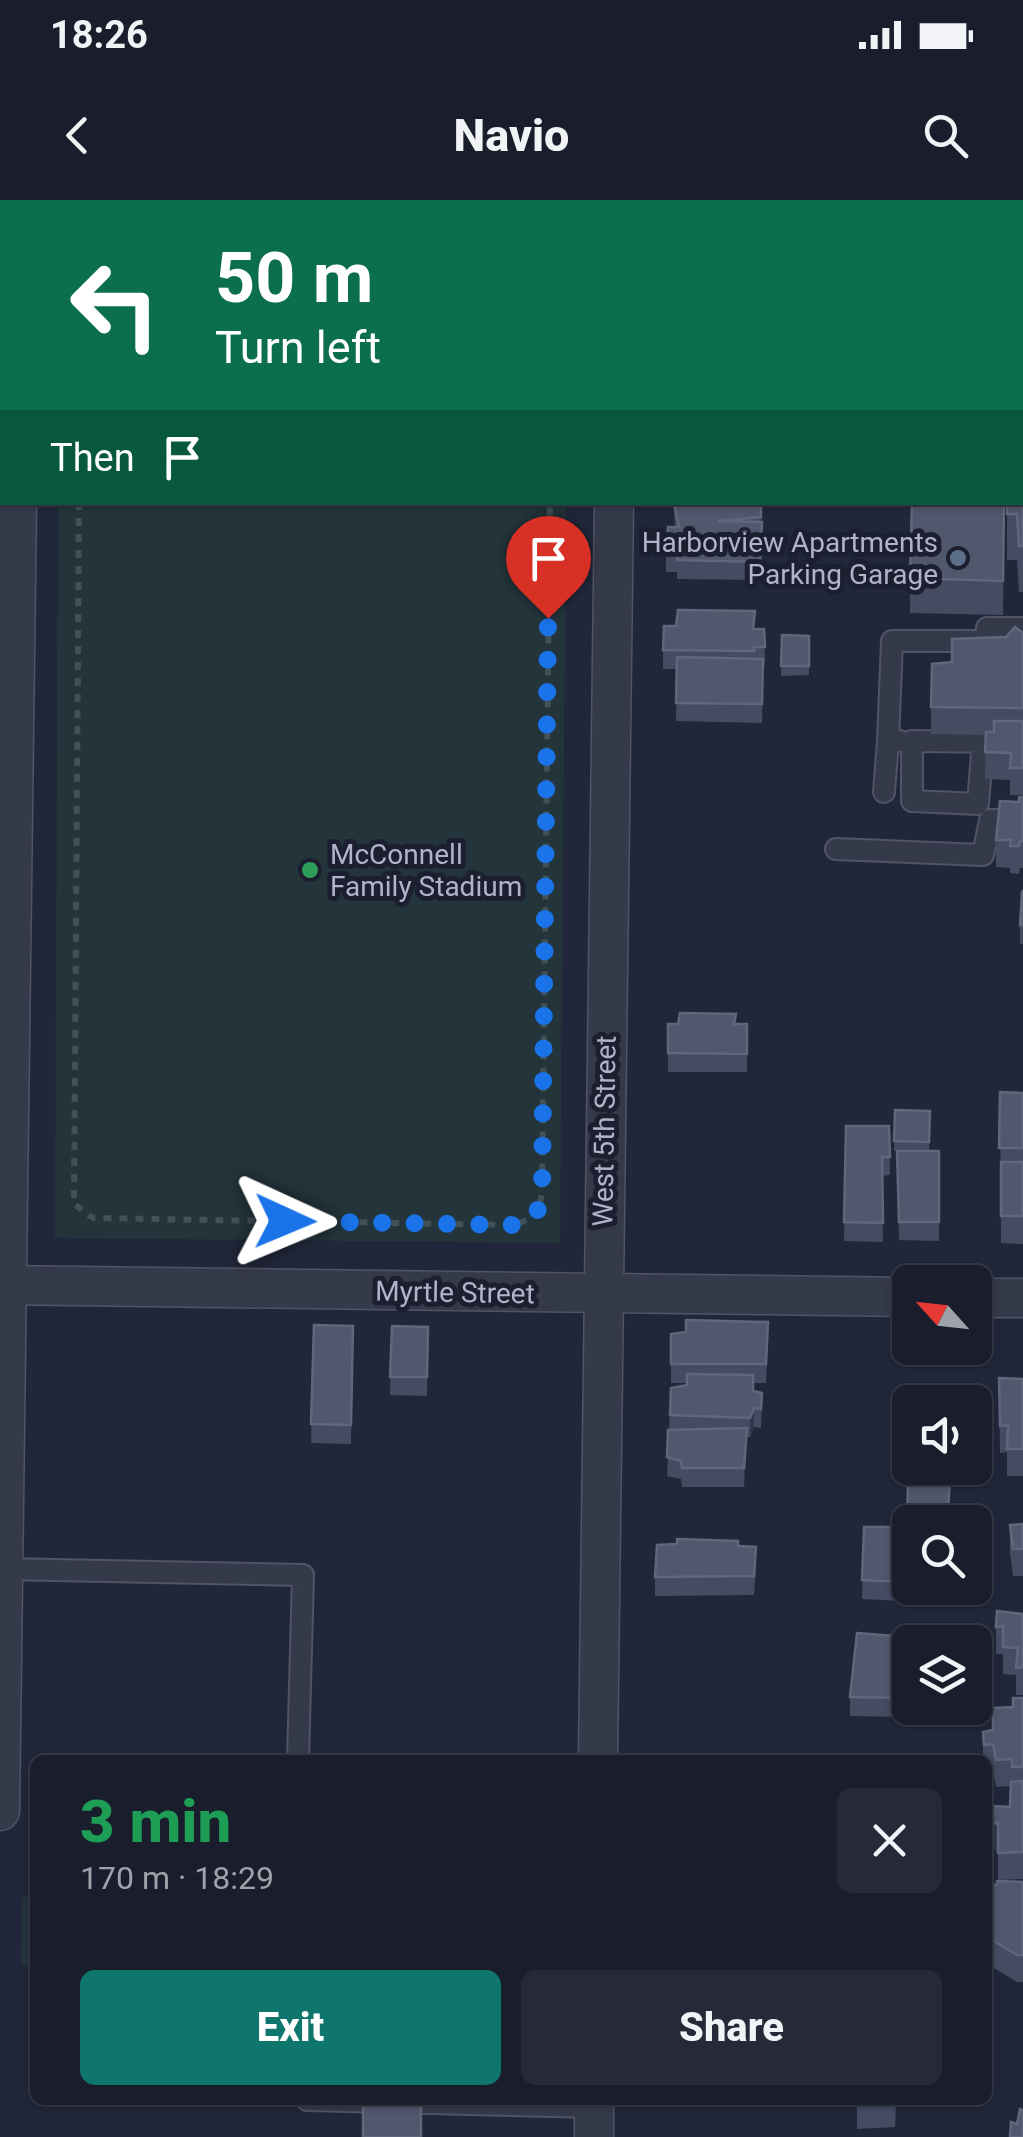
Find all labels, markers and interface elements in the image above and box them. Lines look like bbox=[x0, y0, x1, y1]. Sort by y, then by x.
text: 18:26 bbox=[50, 13, 148, 57]
icon: back bbox=[50, 108, 105, 163]
icon: search bbox=[918, 108, 973, 163]
text: Navio bbox=[454, 109, 569, 162]
text: 50 m bbox=[215, 237, 373, 319]
icon: left bbox=[50, 240, 180, 370]
text: Turn left bbox=[215, 321, 381, 374]
icon: arrive bbox=[155, 430, 210, 485]
text: Then bbox=[50, 436, 135, 480]
pin bbox=[506, 516, 591, 619]
place label: Harborview Apartments Parking Garage bbox=[642, 526, 938, 591]
icon: arrive bbox=[521, 531, 576, 586]
marker: Harborview Apartments Parking Garage bbox=[947, 547, 969, 569]
place label: McConnell Family Stadium bbox=[330, 838, 522, 903]
marker: McConnell Family Stadium bbox=[299, 859, 321, 881]
street label: West 5th Street bbox=[586, 1035, 623, 1227]
position arrow bbox=[233, 1169, 337, 1273]
north arrow bbox=[892, 1265, 992, 1365]
map controls bbox=[892, 1265, 992, 1725]
street label: Myrtle Street bbox=[375, 1275, 535, 1310]
button: sound bbox=[892, 1385, 992, 1485]
button: search bbox=[892, 1505, 992, 1605]
button: layers bbox=[892, 1625, 992, 1725]
text: 3 min bbox=[80, 1786, 231, 1857]
button: close bbox=[837, 1788, 942, 1893]
text: 170 m · 18:29 bbox=[80, 1859, 274, 1897]
button: Exit bbox=[80, 1970, 501, 2085]
button: Share bbox=[521, 1970, 942, 2085]

